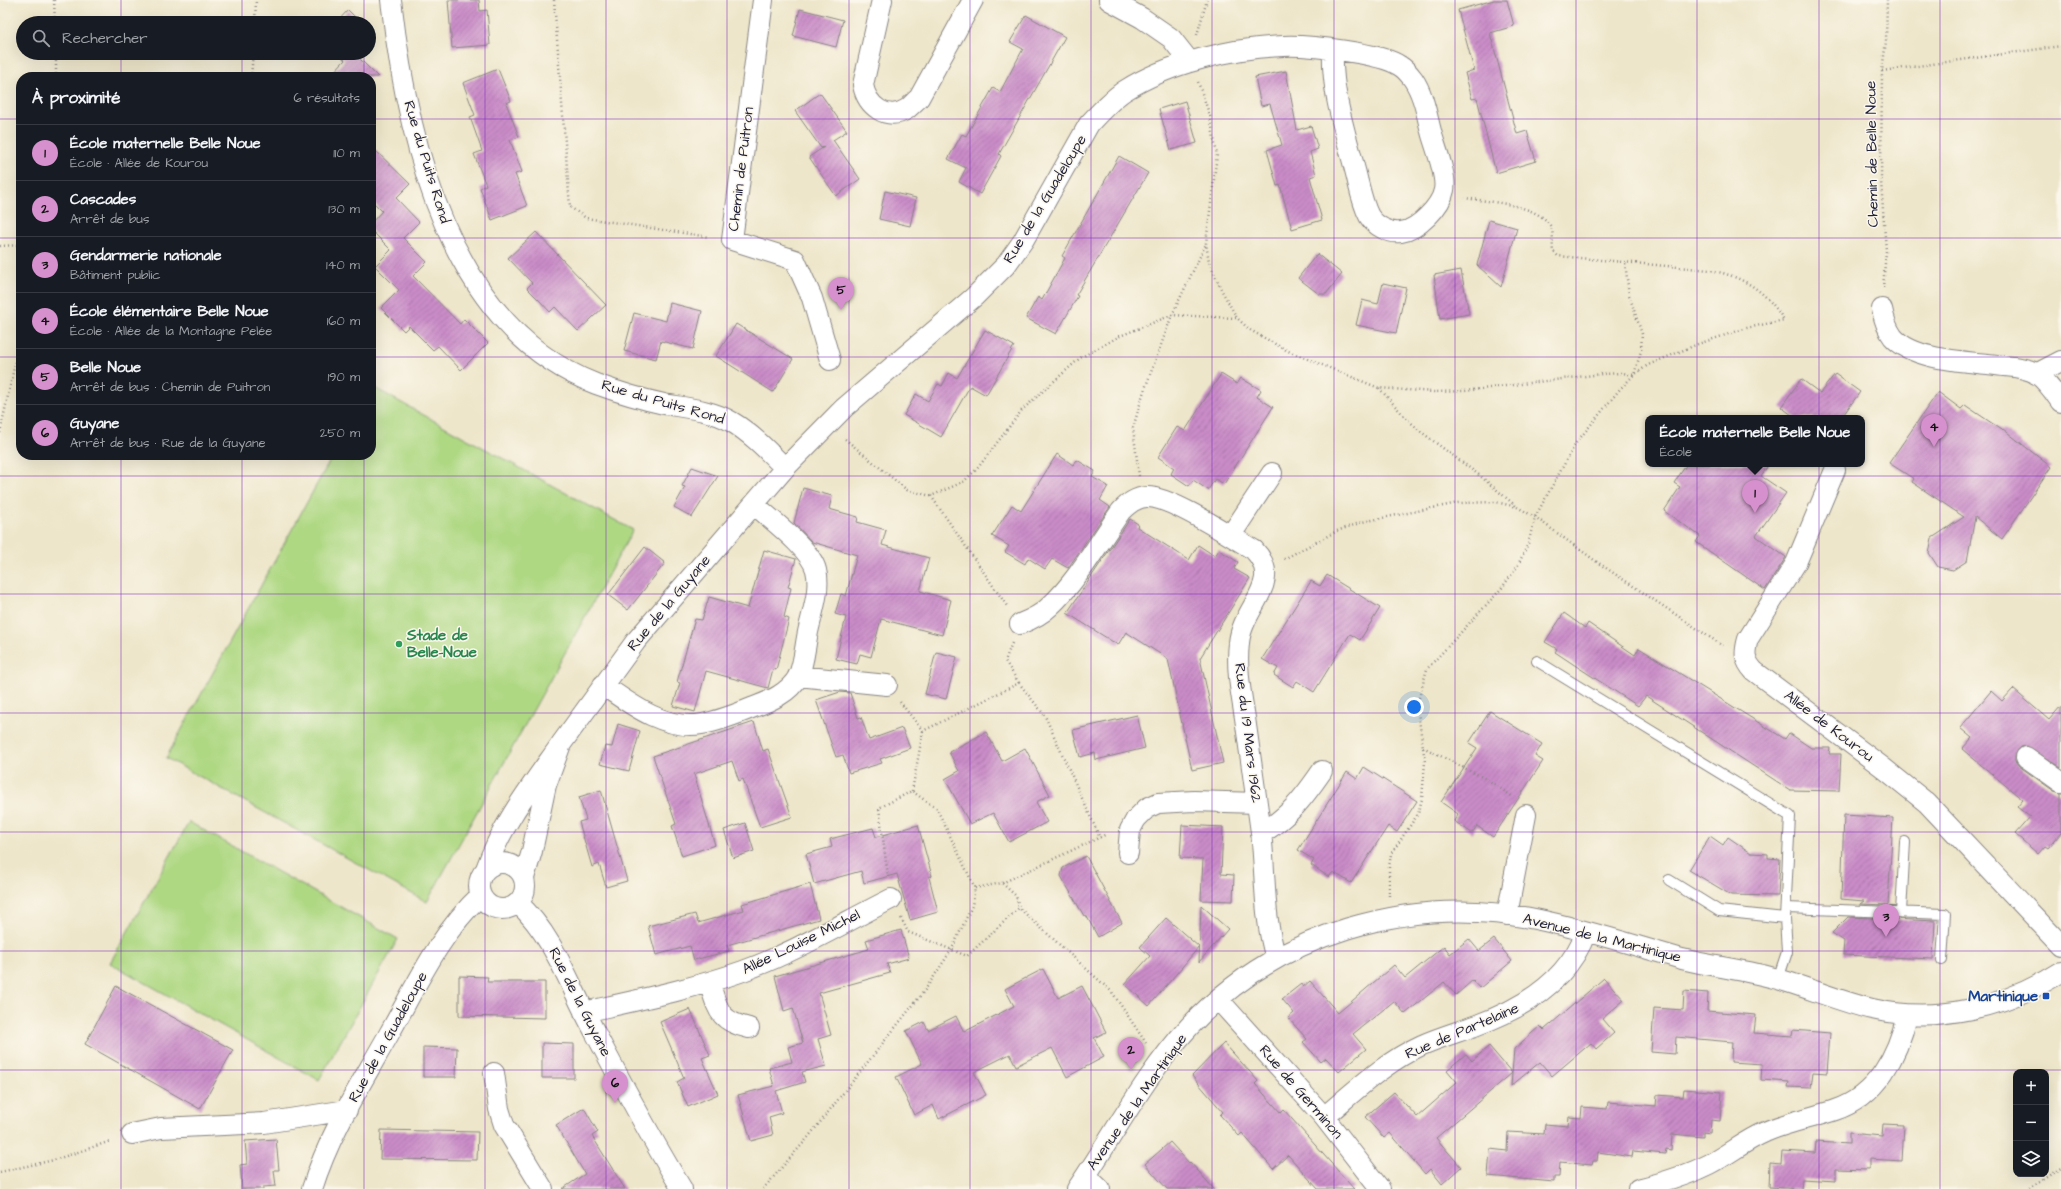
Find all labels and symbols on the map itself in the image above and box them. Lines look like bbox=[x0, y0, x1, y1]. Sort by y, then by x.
street label: Chemin de Belle Noue bbox=[1860, 81, 1884, 227]
street label: Rue du Puits Rond bbox=[398, 98, 456, 226]
street label: Chemin de Puitron bbox=[723, 105, 759, 232]
street label: Rue de la Guadeloupe bbox=[998, 131, 1092, 267]
pin: 5 bbox=[828, 277, 854, 310]
street label: Rue du Puits Rond bbox=[599, 374, 727, 430]
pin: 4 bbox=[1921, 414, 1947, 447]
pin: 1 bbox=[1742, 480, 1768, 513]
street label: Rue de la Guyane bbox=[622, 550, 716, 656]
place label: Stade de Belle-Noue bbox=[406, 625, 477, 663]
marker: Stade de Belle-Noue bbox=[394, 639, 404, 649]
street label: Rue du 19 Mars 1962 bbox=[1229, 662, 1267, 804]
street label: Allée de Kourou bbox=[1780, 685, 1879, 767]
your location bbox=[1404, 697, 1424, 717]
street label: Allée Louise Michel bbox=[738, 904, 864, 980]
pin: 3 bbox=[1873, 904, 1899, 937]
street label: Avenue de la Martinique bbox=[1521, 908, 1683, 968]
street label: Rue de la Guyane bbox=[543, 944, 617, 1061]
street label: Rue de la Guadeloupe bbox=[343, 968, 433, 1106]
place label: Martinique bbox=[1968, 986, 2038, 1007]
marker: Martinique bbox=[2041, 991, 2051, 1001]
street label: Rue de Partelaine bbox=[1402, 998, 1522, 1064]
street label: Avenue de la Martinique bbox=[1082, 1029, 1192, 1175]
pin: 2 bbox=[1118, 1037, 1144, 1070]
street label: Rue de Germinon bbox=[1254, 1040, 1348, 1144]
pin: 6 bbox=[602, 1070, 628, 1103]

